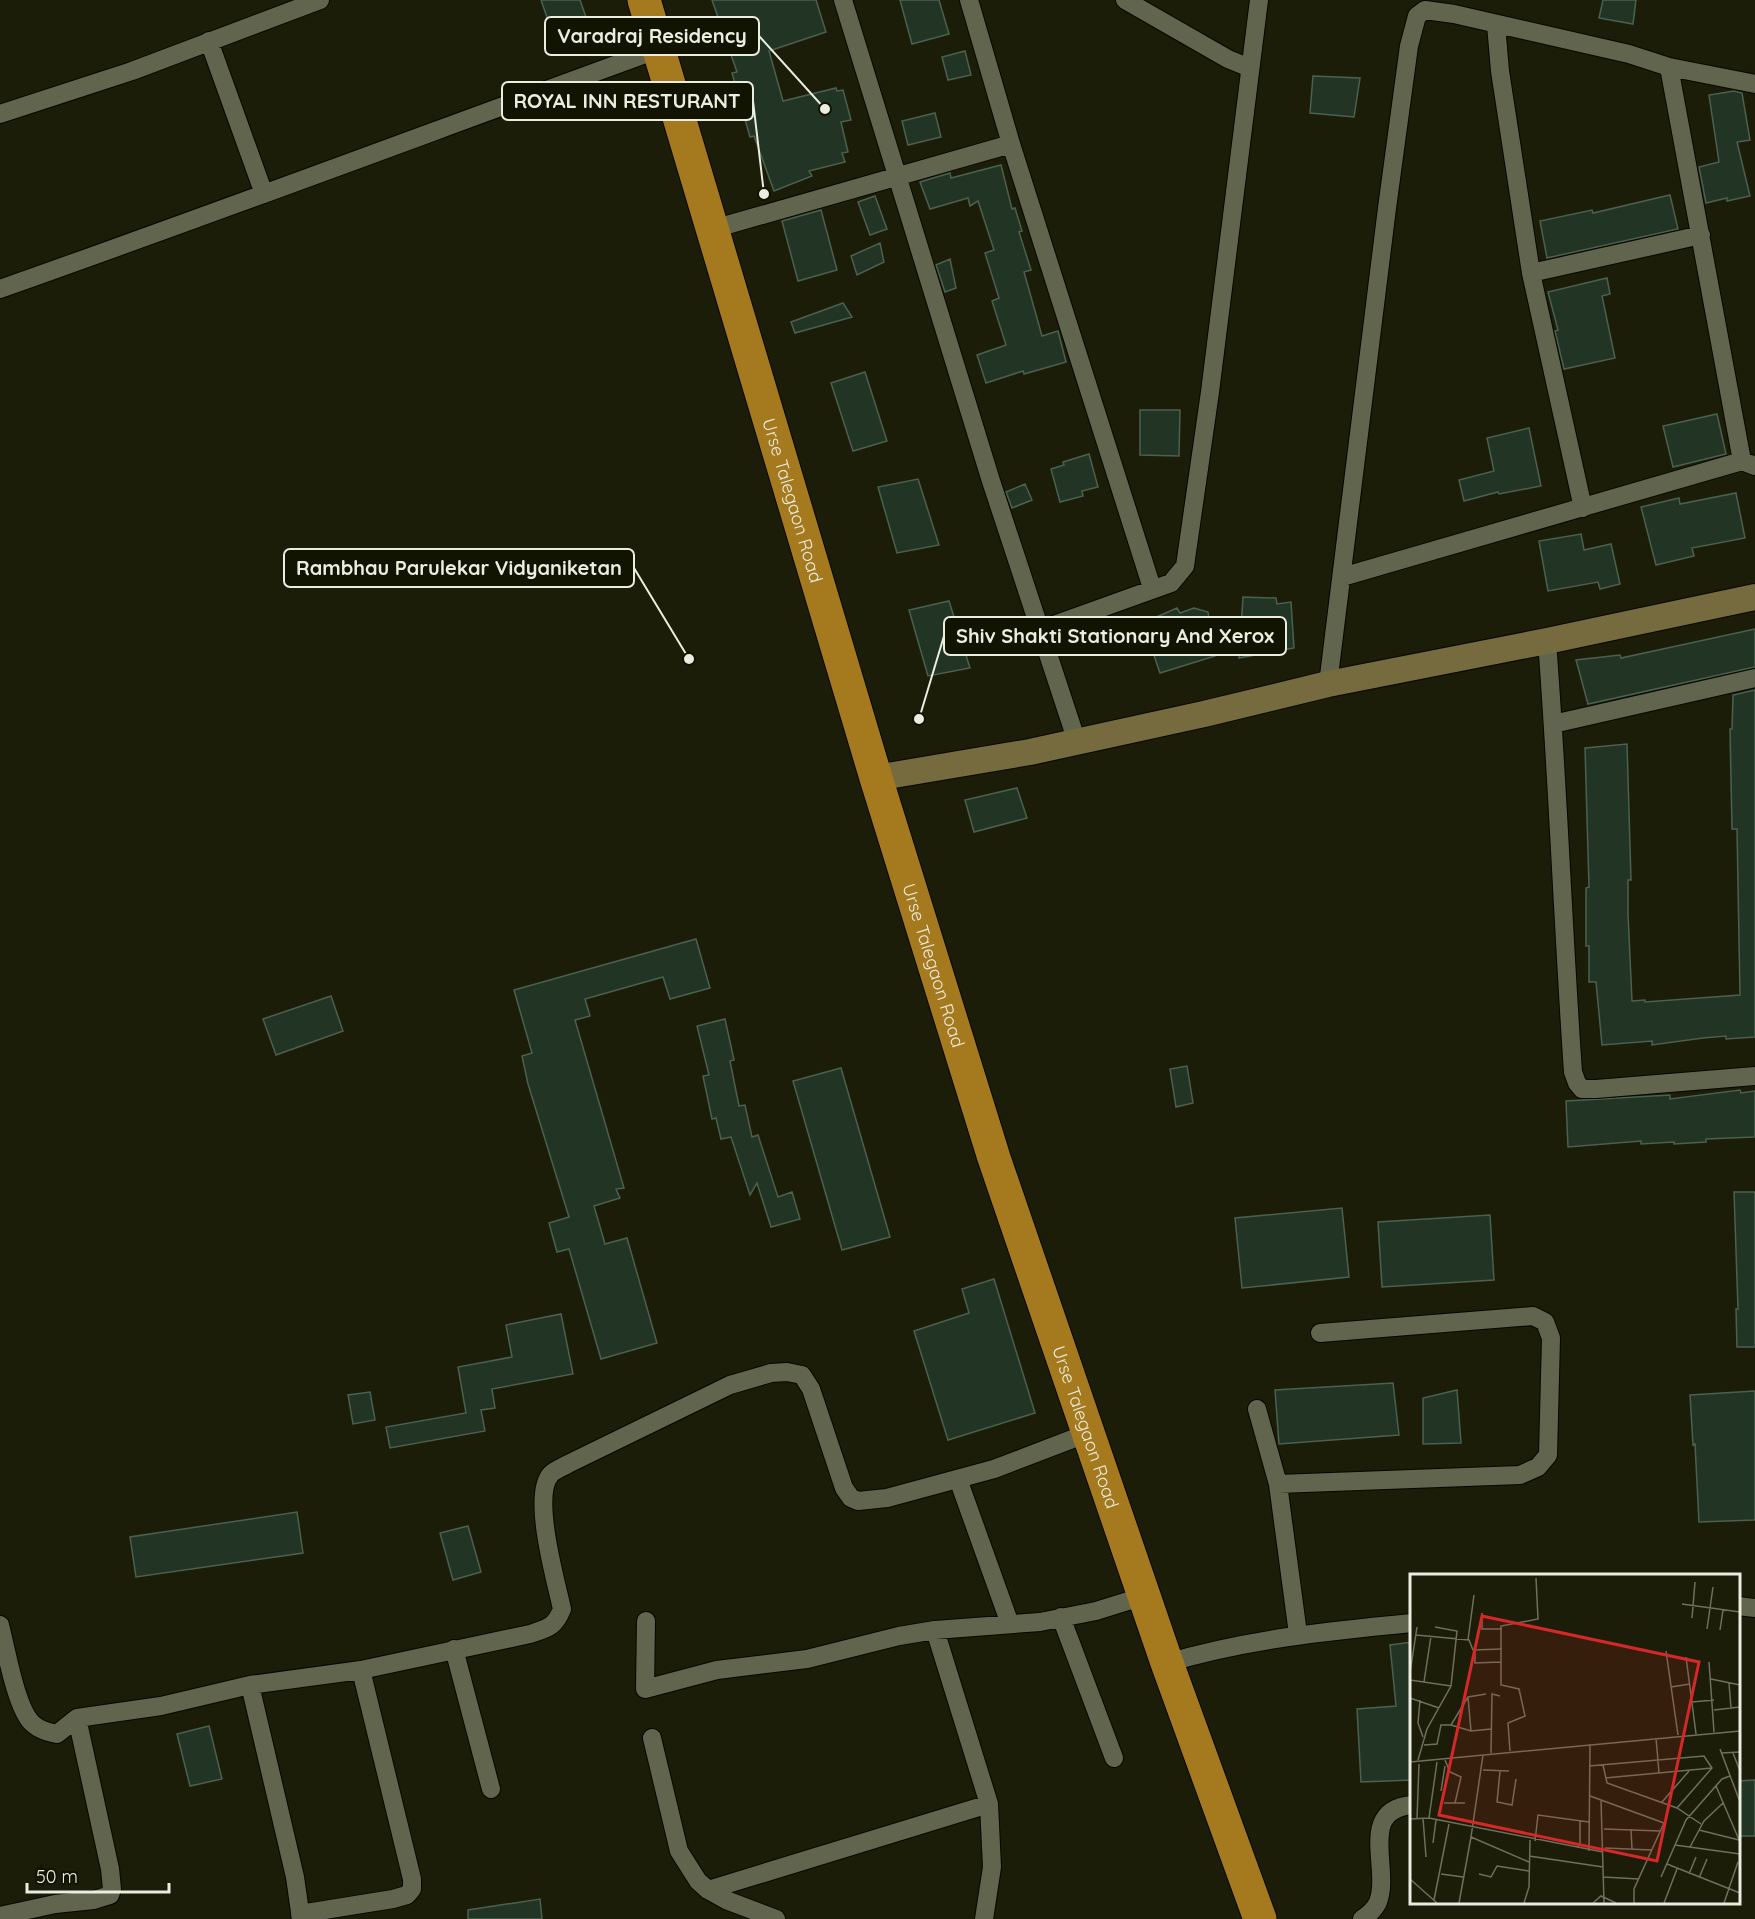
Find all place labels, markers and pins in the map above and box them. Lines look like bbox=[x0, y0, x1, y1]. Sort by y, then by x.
callout: Varadraj Residency bbox=[545, 17, 759, 55]
callout: ROYAL INN RESTURANT bbox=[502, 82, 753, 120]
callout: Rambhau Parulekar Vidyaniketan bbox=[284, 549, 634, 587]
callout: Shiv Shakti Stationary And Xerox bbox=[944, 617, 1286, 655]

